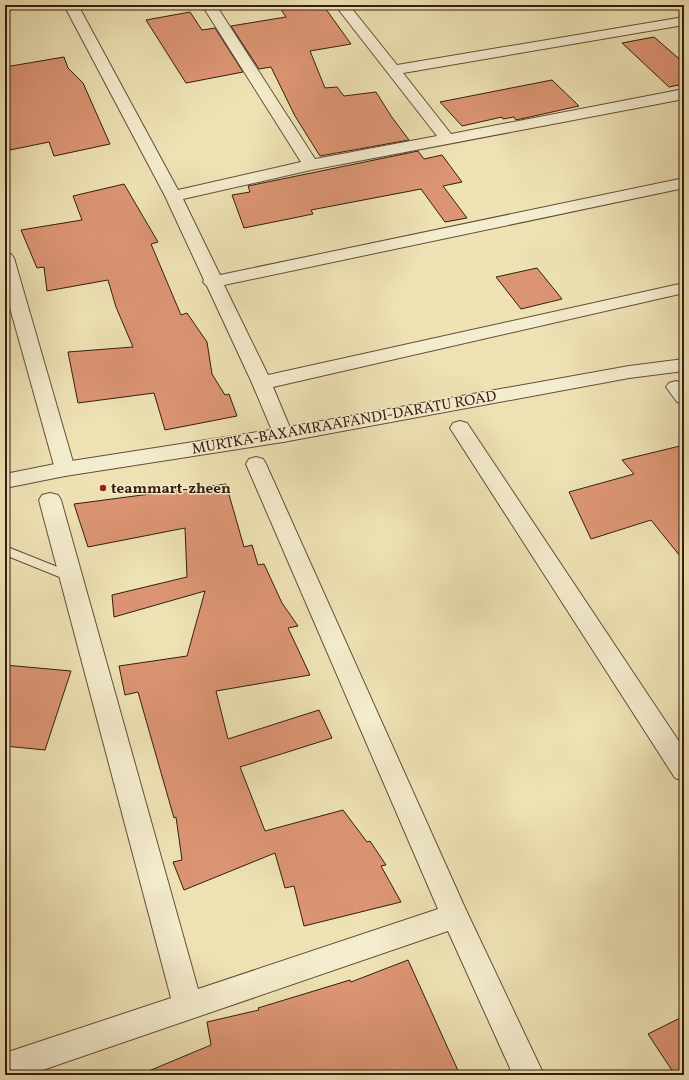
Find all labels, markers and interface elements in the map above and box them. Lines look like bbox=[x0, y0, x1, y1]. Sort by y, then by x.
street label: MURTKA-BAXAMRAAFANDI-DARATU ROAD bbox=[190, 386, 498, 461]
place label: teammart-zheen bbox=[111, 479, 231, 500]
marker: teammart-zheen bbox=[98, 483, 108, 493]

